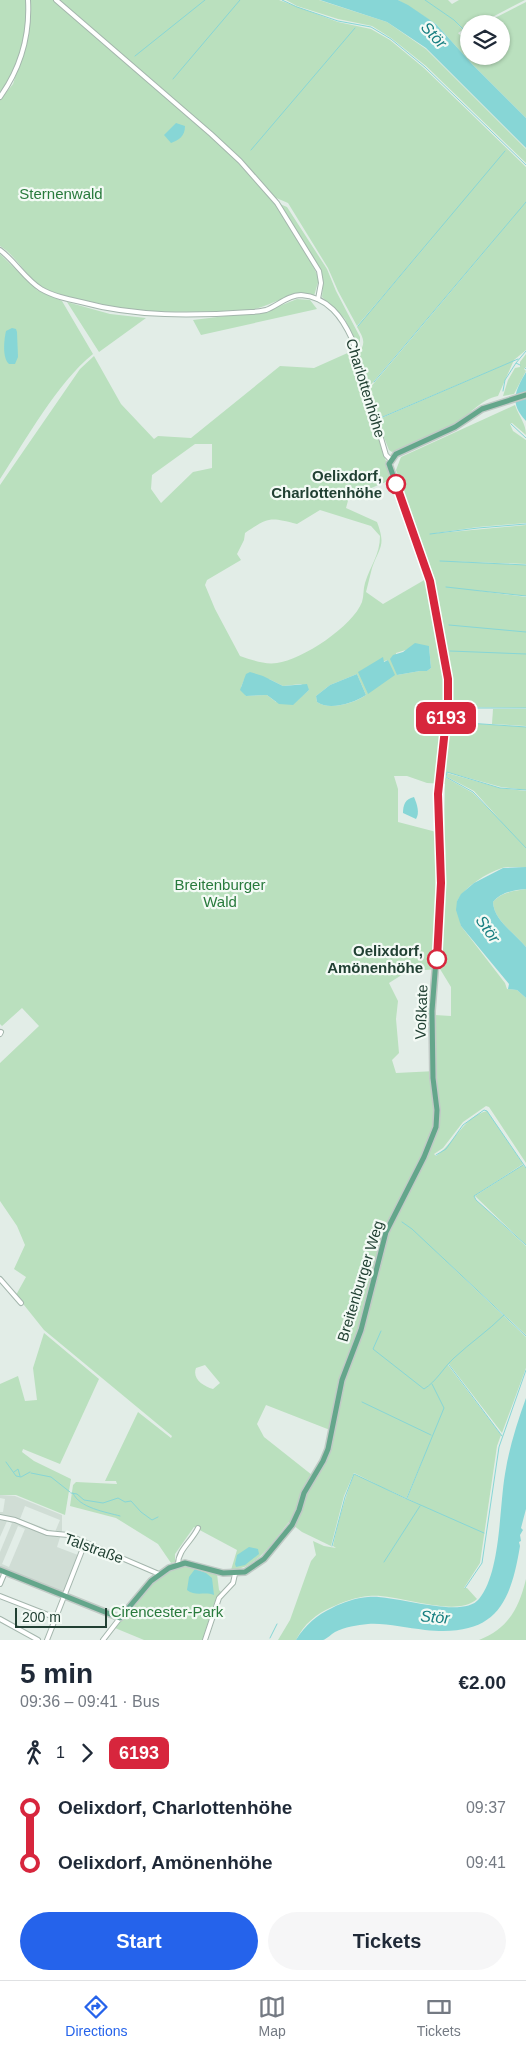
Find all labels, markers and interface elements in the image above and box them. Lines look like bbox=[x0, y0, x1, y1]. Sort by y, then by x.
map controls bbox=[460, 15, 510, 65]
button: layers bbox=[460, 15, 510, 65]
water label: Stör bbox=[418, 18, 451, 52]
park label: Sternenwald bbox=[19, 185, 103, 202]
street label: Charlottenhöhe bbox=[343, 336, 389, 440]
place label: Oelixdorf, Charlottenhöhe bbox=[271, 467, 382, 501]
marker: Oelixdorf, Charlottenhöhe bbox=[386, 474, 406, 494]
line badge: 6193 bbox=[411, 702, 481, 734]
text: 6193 bbox=[426, 708, 466, 728]
park label: Breitenburger Wald bbox=[175, 876, 265, 910]
water label: Stör bbox=[473, 912, 504, 946]
place label: Oelixdorf, Amönenhöhe bbox=[327, 942, 423, 976]
marker: Oelixdorf, Amönenhöhe bbox=[427, 949, 447, 969]
street label: Voßkate bbox=[412, 984, 430, 1040]
street label: Breitenburger Weg bbox=[334, 1218, 386, 1344]
street label: Talstraße bbox=[62, 1529, 126, 1567]
park label: Cirencester-Park bbox=[111, 1603, 224, 1620]
scale bar bbox=[15, 1605, 108, 1628]
water label: Stör bbox=[420, 1607, 451, 1627]
text: 200 m bbox=[22, 1609, 61, 1625]
text: 5 min bbox=[20, 1658, 93, 1689]
text: €2.00 bbox=[458, 1672, 506, 1693]
text: 09:36 – 09:41 · Bus bbox=[20, 1693, 160, 1710]
icon: walk bbox=[20, 1739, 48, 1767]
icon: forward bbox=[73, 1739, 101, 1767]
text: 6193 bbox=[119, 1743, 159, 1763]
text: 1 bbox=[56, 1744, 65, 1761]
text: Oelixdorf, Charlottenhöhe bbox=[58, 1797, 292, 1818]
text: 09:37 bbox=[466, 1799, 506, 1816]
text: Oelixdorf, Amönenhöhe bbox=[58, 1852, 273, 1873]
text: 09:41 bbox=[466, 1854, 506, 1871]
button: Start bbox=[20, 1912, 258, 1970]
button: Tickets bbox=[268, 1912, 506, 1970]
tab: Directions bbox=[65, 1993, 128, 2039]
tab: Map bbox=[258, 1993, 286, 2039]
tab: Tickets bbox=[417, 1993, 461, 2039]

